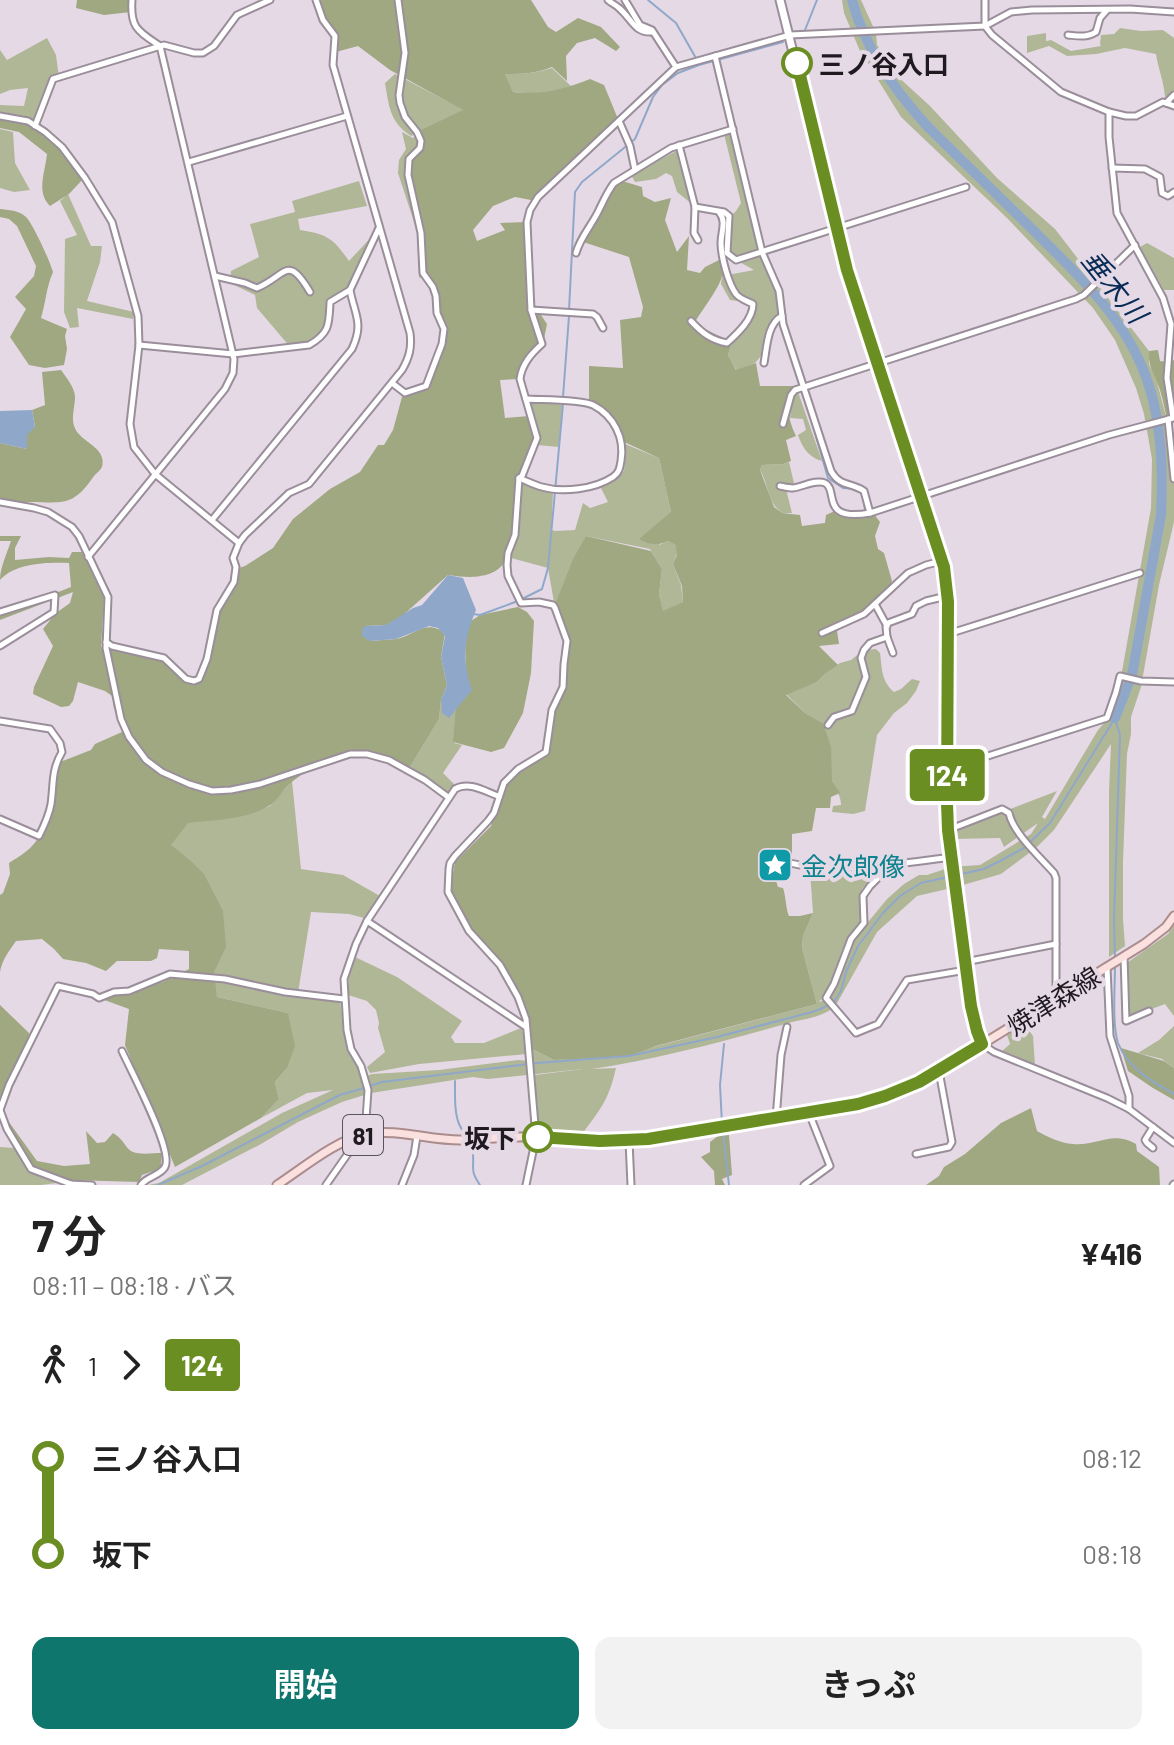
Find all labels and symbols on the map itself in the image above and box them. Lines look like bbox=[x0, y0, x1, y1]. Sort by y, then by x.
marker: 三ノ谷入口 bbox=[782, 48, 812, 78]
place label: 三ノ谷入口 bbox=[819, 48, 949, 79]
water label: 垂木川 bbox=[1075, 243, 1157, 332]
line badge: 124 bbox=[901, 749, 993, 801]
place icon: 金次郎像 bbox=[756, 846, 794, 884]
place label: 金次郎像 bbox=[801, 850, 905, 881]
street label: 焼津森線 bbox=[1001, 959, 1105, 1041]
road number: 81 bbox=[343, 1115, 383, 1155]
place label: 坂下 bbox=[464, 1122, 516, 1153]
marker: 坂下 bbox=[523, 1122, 553, 1152]

